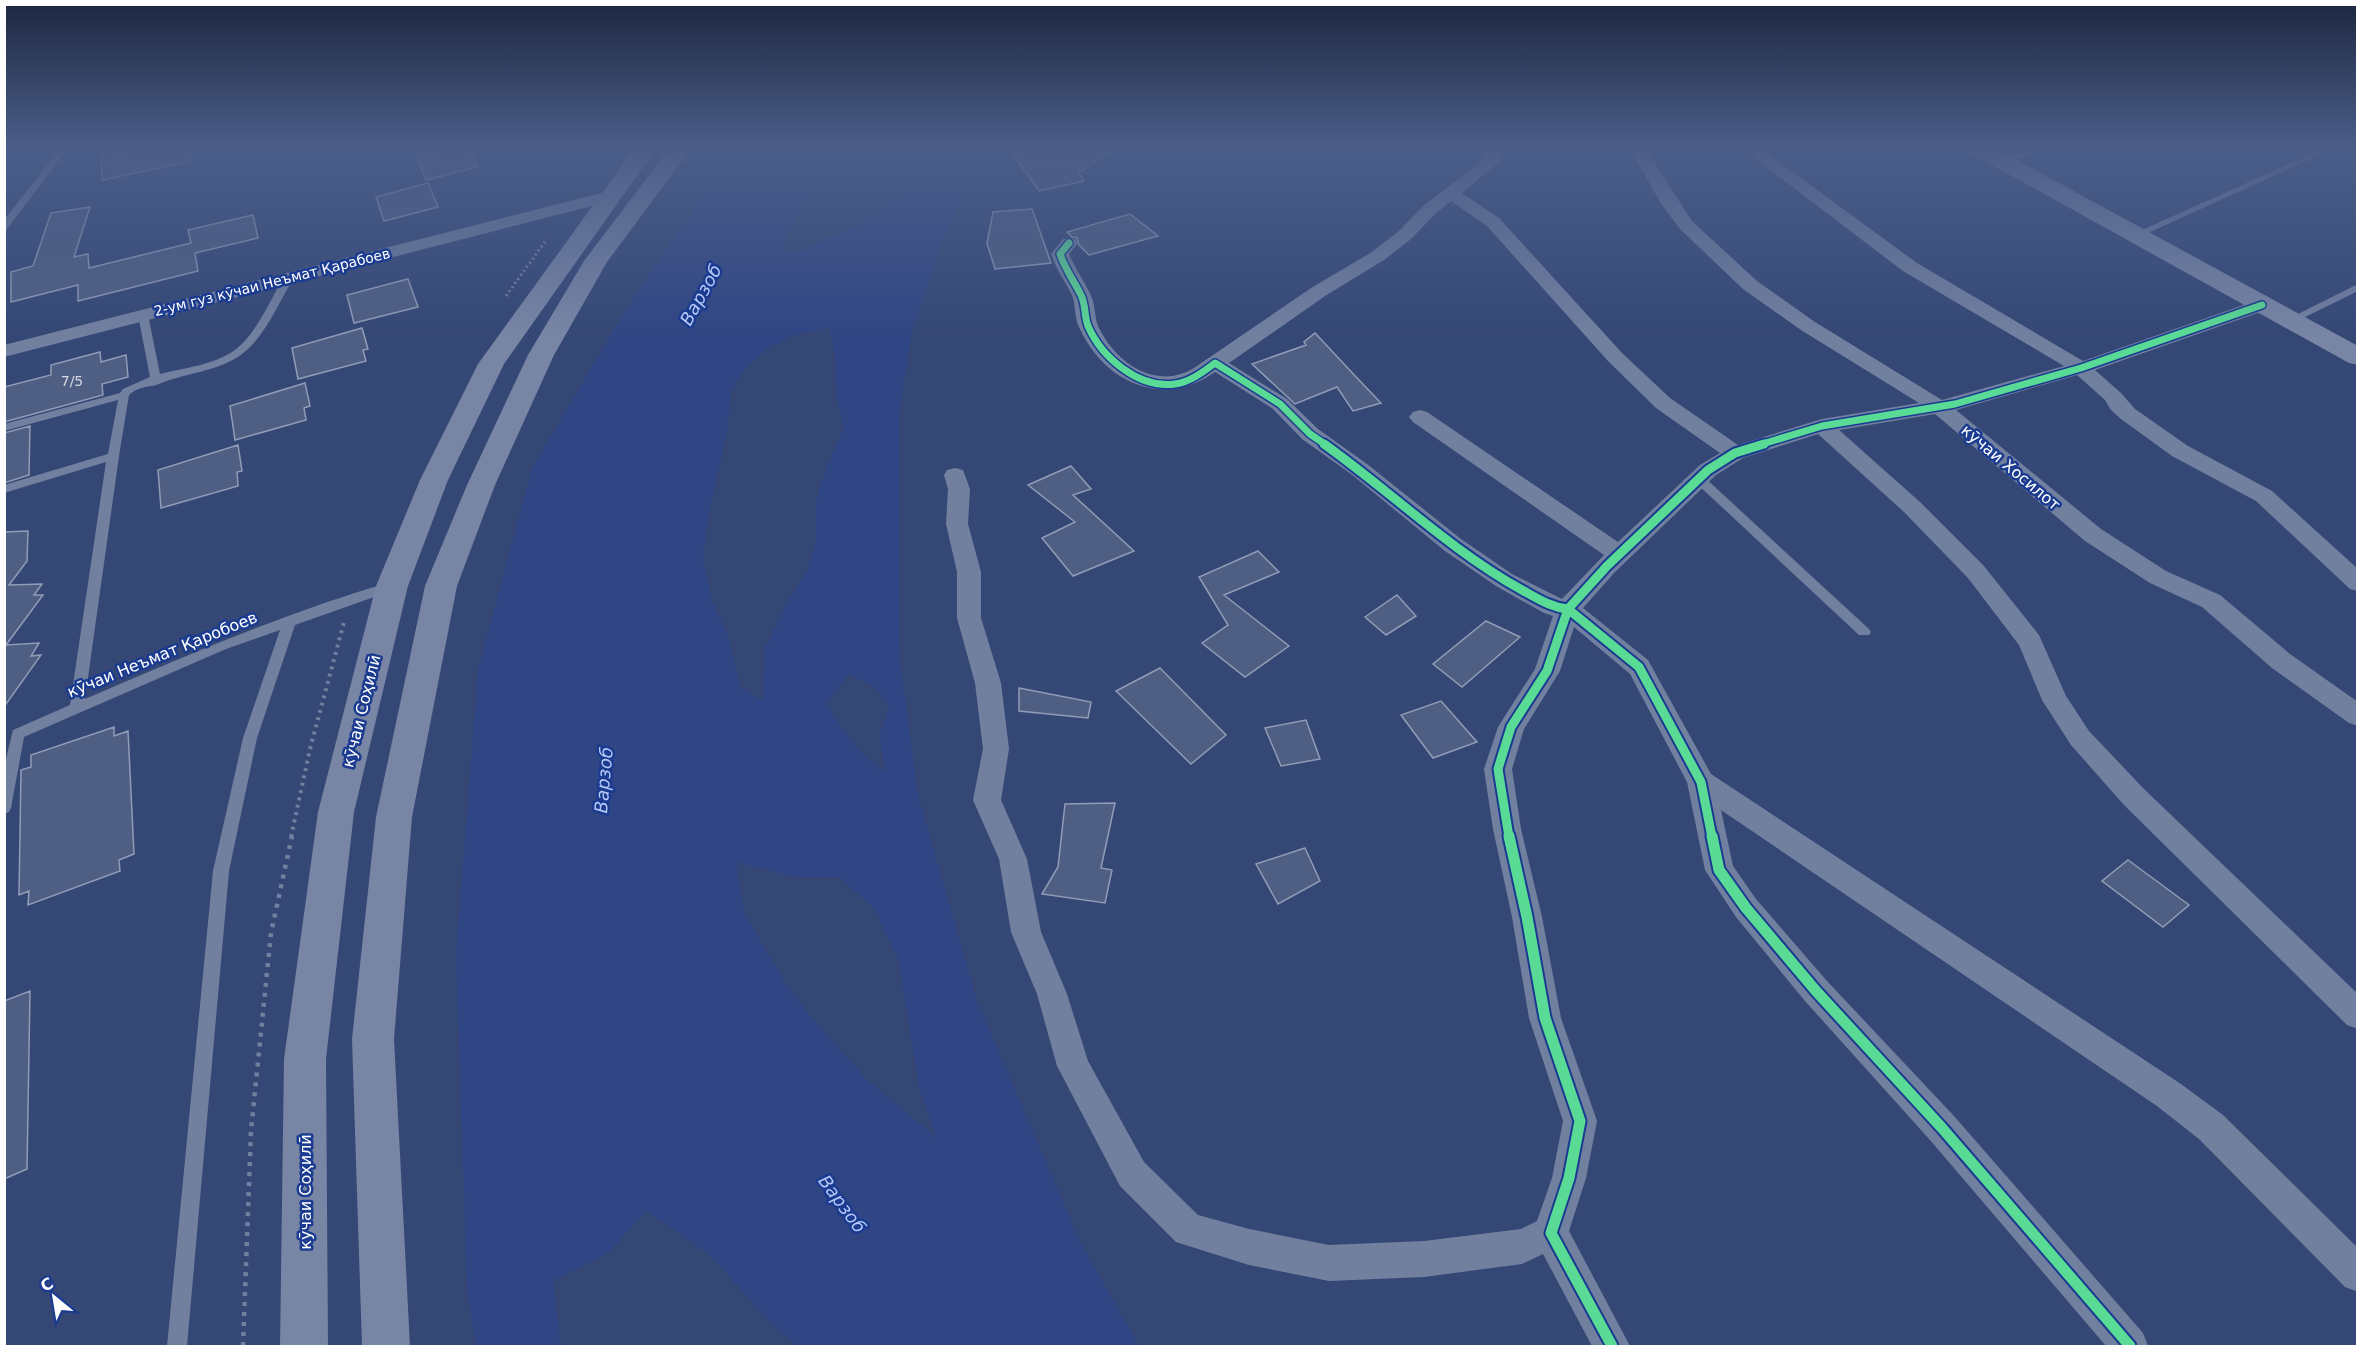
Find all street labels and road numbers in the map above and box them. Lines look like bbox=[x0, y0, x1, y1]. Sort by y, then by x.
street label: 2-ум гуз кӯчаи Неъмат Қарабоев bbox=[152, 245, 392, 319]
street label: кӯчаи Хосилот bbox=[1957, 421, 2064, 514]
street label: кӯчаи Неъмат Қаробоев bbox=[64, 608, 260, 701]
street label: кӯчаи Соҳилӣ bbox=[338, 653, 385, 769]
street label: кӯчаи Соҳилӣ bbox=[296, 1134, 315, 1250]

